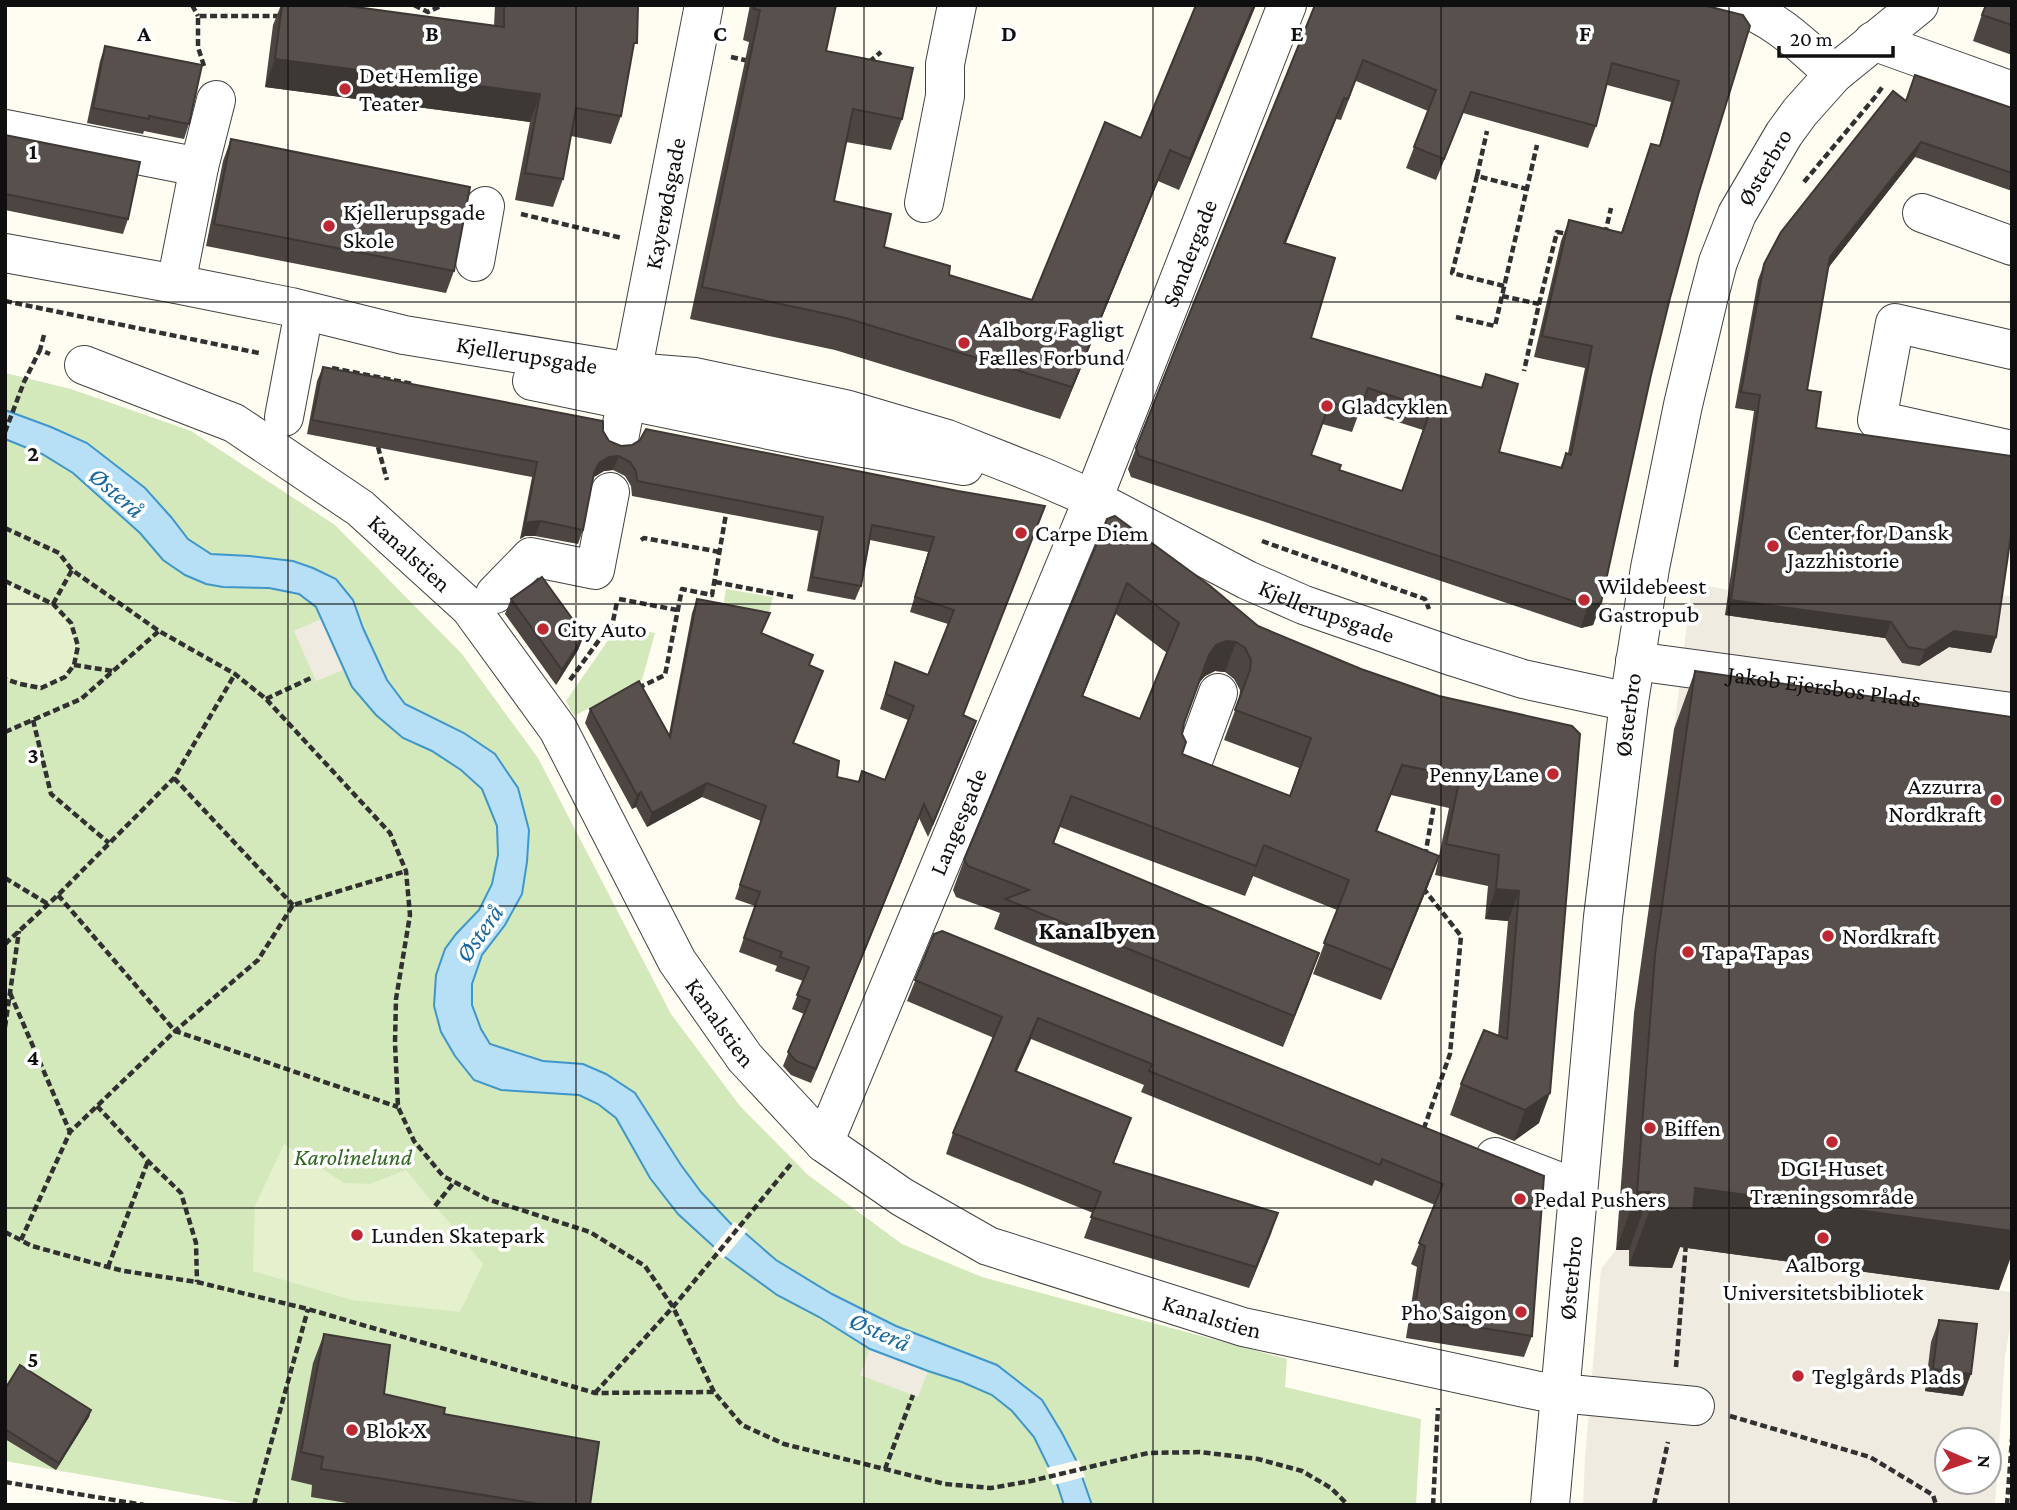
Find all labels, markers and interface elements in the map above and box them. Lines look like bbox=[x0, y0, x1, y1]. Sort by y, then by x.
scale bar bbox=[1779, 14, 1893, 58]
text: A bbox=[136, 20, 151, 46]
text: B bbox=[425, 20, 439, 46]
text: C bbox=[713, 20, 727, 46]
text: D bbox=[1001, 20, 1017, 46]
text: E bbox=[1290, 20, 1304, 46]
text: F bbox=[1579, 20, 1591, 46]
text: 20 m bbox=[1790, 27, 1833, 51]
place label: Det Hemlige Teater bbox=[359, 61, 478, 116]
marker: Det Hemlige Teater bbox=[337, 81, 353, 97]
street label: Østerbro bbox=[1731, 124, 1797, 210]
street label: Kayerødsgade bbox=[639, 135, 691, 272]
text: 1 bbox=[29, 138, 38, 164]
street label: Søndergade bbox=[1156, 195, 1222, 311]
place label: Kjellerupsgade Skole bbox=[343, 198, 485, 253]
marker: Kjellerupsgade Skole bbox=[321, 218, 337, 234]
place label: Aalborg Fagligt Fælles Forbund bbox=[978, 315, 1125, 370]
street label: Kjellerupsgade bbox=[455, 330, 599, 379]
marker: Aalborg Fagligt Fælles Forbund bbox=[956, 335, 972, 351]
place label: Gladcyklen bbox=[1341, 392, 1449, 419]
marker: Gladcyklen bbox=[1319, 398, 1335, 414]
text: 2 bbox=[27, 440, 39, 466]
water label: Østerå bbox=[83, 461, 150, 524]
street label: Kanalstien bbox=[363, 509, 457, 597]
place label: Center for Dansk Jazzhistorie bbox=[1785, 518, 1949, 573]
place label: Carpe Diem bbox=[1035, 519, 1148, 546]
marker: Carpe Diem bbox=[1013, 525, 1029, 541]
marker: Center for Dansk Jazzhistorie bbox=[1765, 538, 1781, 554]
place label: Wildebeest Gastropub bbox=[1598, 572, 1707, 627]
street label: Kjellerupsgade bbox=[1255, 573, 1398, 648]
marker: Wildebeest Gastropub bbox=[1576, 592, 1592, 608]
place label: City Auto bbox=[557, 615, 647, 642]
marker: City Auto bbox=[535, 621, 551, 637]
street label: Jakob Ejersbos Plads bbox=[1724, 659, 1923, 713]
street label: Østerbro bbox=[1608, 671, 1646, 758]
text: 3 bbox=[27, 742, 39, 768]
place label: Penny Lane bbox=[1429, 760, 1539, 787]
street label: Langesgade bbox=[923, 764, 992, 879]
marker: Penny Lane bbox=[1545, 766, 1561, 782]
place label: Azzurra Nordkraft bbox=[1888, 772, 1983, 827]
marker: Azzurra Nordkraft bbox=[1988, 792, 2004, 808]
water label: Østerå bbox=[449, 899, 510, 968]
district label: Kanalbyen bbox=[1038, 916, 1156, 945]
place label: Nordkraft bbox=[1842, 922, 1937, 949]
marker: Nordkraft bbox=[1820, 928, 1836, 944]
place label: Tapa Tapas bbox=[1702, 938, 1810, 965]
marker: Tapa Tapas bbox=[1680, 944, 1696, 960]
street label: Kanalstien bbox=[680, 973, 761, 1073]
text: 4 bbox=[27, 1044, 39, 1070]
place label: Biffen bbox=[1664, 1114, 1721, 1141]
marker: Biffen bbox=[1642, 1120, 1658, 1136]
marker: DGI-Huset Træningsområde bbox=[1824, 1134, 1840, 1150]
park label: Karolinelund bbox=[294, 1143, 413, 1170]
place label: DGI-Huset Træningsområde bbox=[1750, 1154, 1914, 1209]
place label: Pedal Pushers bbox=[1534, 1185, 1666, 1212]
marker: Pedal Pushers bbox=[1512, 1191, 1528, 1207]
place label: Lunden Skatepark bbox=[371, 1221, 545, 1248]
marker: Lunden Skatepark bbox=[349, 1227, 365, 1243]
marker: Aalborg Universitetsbibliotek bbox=[1815, 1230, 1831, 1246]
street label: Østerbro bbox=[1553, 1235, 1587, 1321]
place label: Aalborg Universitetsbibliotek bbox=[1723, 1250, 1924, 1305]
street label: Kanalstien bbox=[1159, 1288, 1264, 1344]
place label: Pho Saigon bbox=[1401, 1298, 1507, 1325]
marker: Pho Saigon bbox=[1513, 1304, 1529, 1320]
water label: Østerå bbox=[845, 1305, 915, 1358]
text: 5 bbox=[27, 1346, 39, 1372]
place label: Teglgårds Plads bbox=[1812, 1362, 1961, 1389]
marker: Teglgårds Plads bbox=[1790, 1368, 1806, 1384]
place label: Blok X bbox=[366, 1416, 427, 1443]
marker: Blok X bbox=[344, 1422, 360, 1438]
north arrow bbox=[1933, 1426, 2003, 1496]
text: N bbox=[1974, 1455, 1995, 1468]

